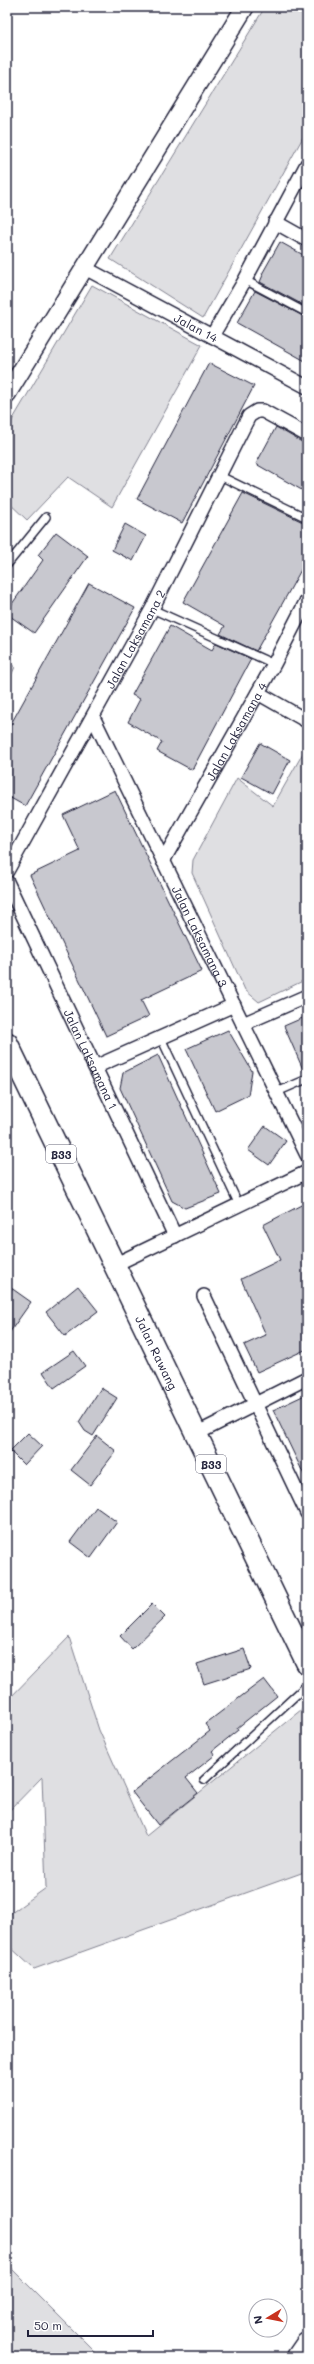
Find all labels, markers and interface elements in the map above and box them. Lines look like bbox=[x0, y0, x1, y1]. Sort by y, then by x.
street label: Jalan 14 bbox=[171, 309, 221, 346]
street label: Jalan Laksamana 2 bbox=[102, 587, 168, 691]
street label: Jalan Laksamana 4 bbox=[202, 679, 270, 783]
street label: Jalan Laksamana 3 bbox=[169, 883, 232, 989]
street label: Jalan Laksamana 1 bbox=[60, 1006, 122, 1112]
road number: B33 bbox=[46, 1145, 76, 1163]
street label: Jalan Rawang bbox=[132, 1313, 182, 1392]
road number: B33 bbox=[196, 1455, 226, 1473]
north arrow bbox=[248, 2298, 288, 2338]
scale bar bbox=[28, 2312, 153, 2338]
text: N bbox=[250, 2314, 266, 2325]
text: 50 m bbox=[34, 2317, 62, 2333]

